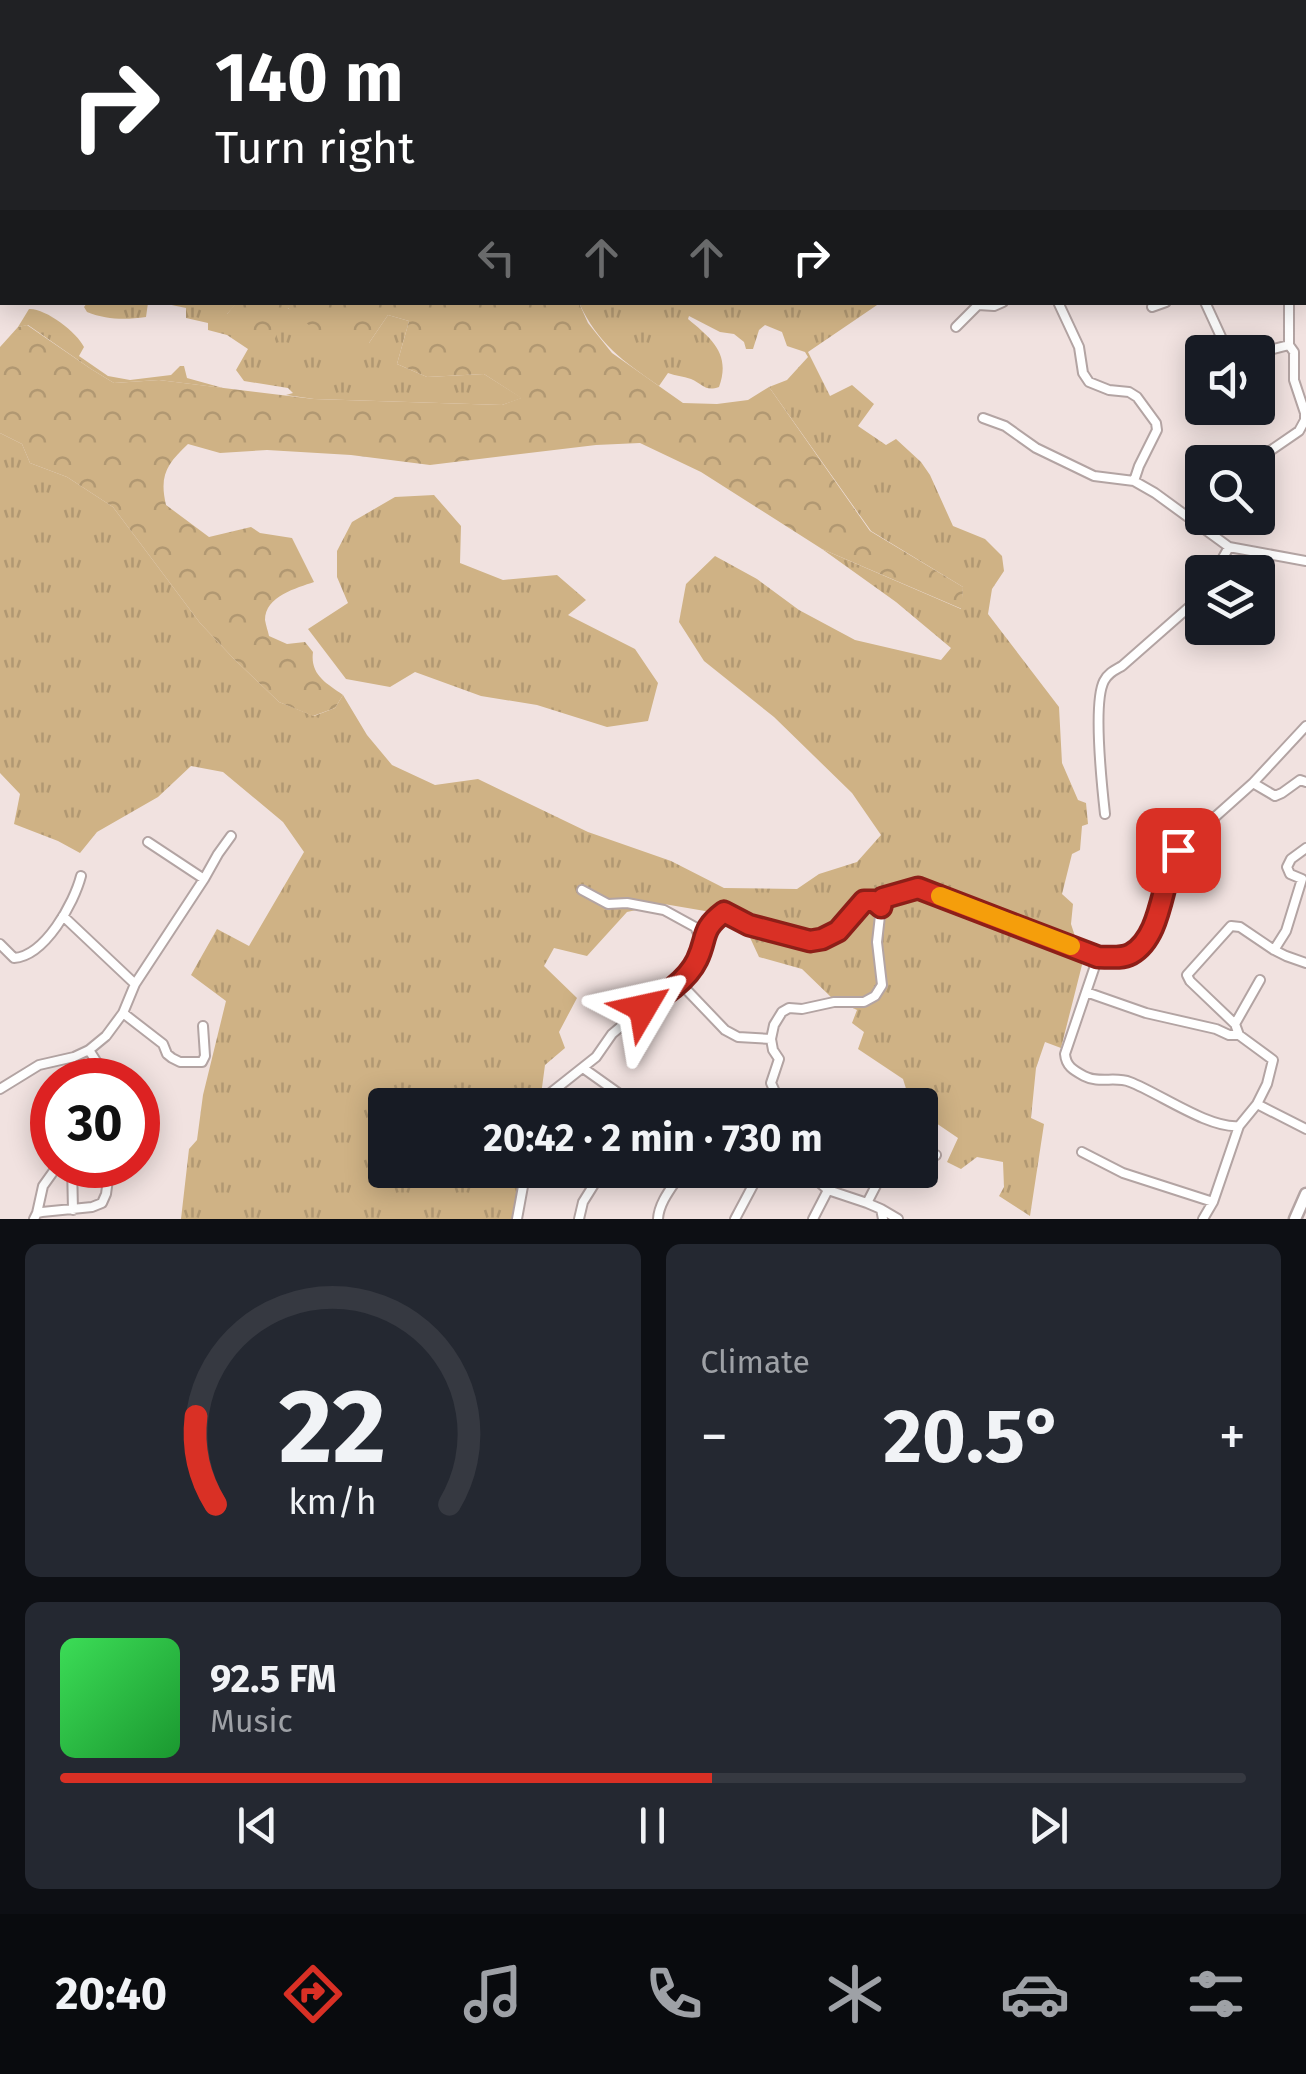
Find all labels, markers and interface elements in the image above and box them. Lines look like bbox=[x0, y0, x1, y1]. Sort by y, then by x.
text: 140 m bbox=[215, 36, 404, 120]
icon: right bbox=[50, 40, 180, 170]
text: Turn right bbox=[215, 121, 414, 175]
icon: left bbox=[469, 230, 524, 285]
icon: ahead bbox=[574, 230, 629, 285]
icon: ahead bbox=[679, 230, 734, 285]
icon: right bbox=[784, 230, 839, 285]
map controls bbox=[1185, 335, 1275, 645]
button: sound bbox=[1185, 335, 1275, 425]
button: search bbox=[1185, 445, 1275, 535]
button: layers bbox=[1185, 555, 1275, 645]
pin bbox=[1136, 808, 1221, 893]
icon: arrive bbox=[1151, 823, 1206, 878]
position arrow bbox=[591, 956, 695, 1060]
speed limit sign: 30 bbox=[30, 1058, 160, 1188]
text: 20:42 · 2 min · 730 m bbox=[483, 1115, 823, 1161]
text: Climate bbox=[701, 1343, 810, 1381]
text: 22 bbox=[279, 1365, 387, 1490]
text: 20.5° bbox=[883, 1392, 1063, 1482]
text: − bbox=[701, 1404, 728, 1470]
text: + bbox=[1219, 1404, 1246, 1470]
text: km/h bbox=[289, 1481, 377, 1523]
text: 92.5 FM bbox=[210, 1656, 336, 1702]
text: Music bbox=[210, 1702, 293, 1740]
icon: previous bbox=[230, 1798, 285, 1853]
icon: pause bbox=[625, 1798, 680, 1853]
icon: next bbox=[1021, 1798, 1076, 1853]
icon: directions bbox=[278, 1959, 348, 2029]
icon: music bbox=[458, 1959, 528, 2029]
icon: phone bbox=[639, 1959, 709, 2029]
icon: climate bbox=[820, 1959, 890, 2029]
icon: car bbox=[1000, 1959, 1070, 2029]
icon: filters bbox=[1181, 1959, 1251, 2029]
text: 20:40 bbox=[55, 1967, 167, 2021]

